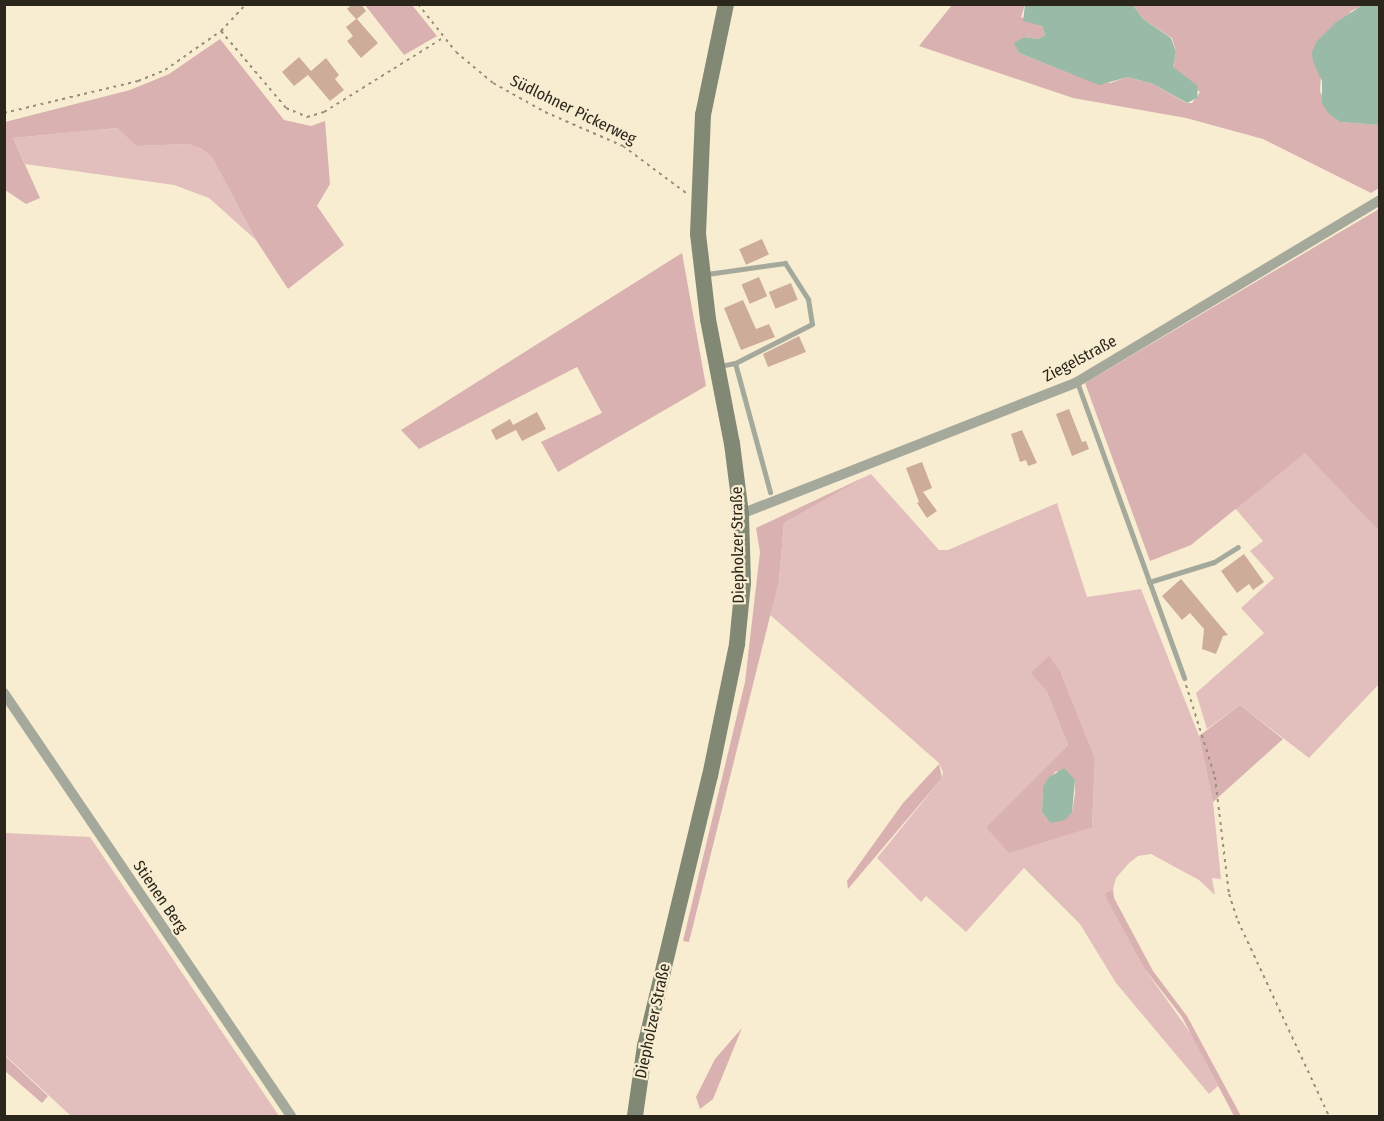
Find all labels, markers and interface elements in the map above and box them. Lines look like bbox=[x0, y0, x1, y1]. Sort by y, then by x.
street label: Südlohner Pickerweg bbox=[507, 71, 639, 149]
street label: Ziegelstraße bbox=[1040, 332, 1120, 386]
street label: Diepholzer Straße bbox=[727, 486, 749, 604]
street label: Stienen Berg bbox=[129, 857, 191, 937]
street label: Diepholzer Straße bbox=[631, 962, 675, 1080]

